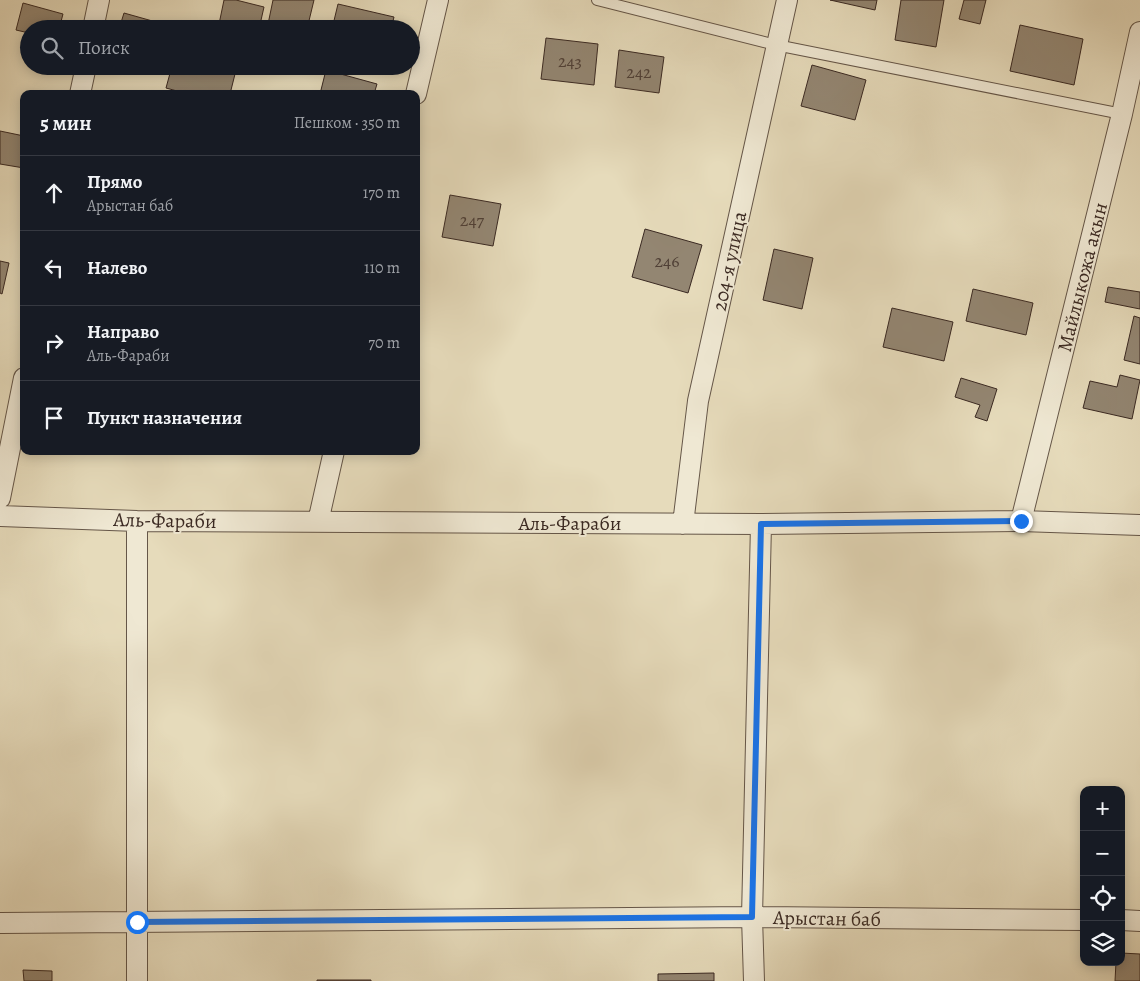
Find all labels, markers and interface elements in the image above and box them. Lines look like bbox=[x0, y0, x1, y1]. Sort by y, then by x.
search box bbox=[20, 20, 420, 75]
icon: search bbox=[38, 34, 66, 62]
text: Поиск bbox=[78, 35, 130, 61]
house number: 243 bbox=[558, 49, 582, 73]
house number: 242 bbox=[626, 60, 652, 84]
text: 5 мин bbox=[40, 109, 92, 137]
text: Пешком · 350 m bbox=[294, 112, 400, 134]
text: Прямо bbox=[87, 169, 142, 195]
icon: ahead bbox=[40, 179, 68, 207]
text: 170 m bbox=[363, 182, 400, 204]
text: Арыстан баб bbox=[87, 195, 173, 217]
street label: Майлыкожа акын bbox=[1051, 200, 1114, 355]
house number: 247 bbox=[460, 208, 485, 232]
street label: 204-я улица bbox=[706, 208, 753, 313]
house number: 246 bbox=[654, 249, 680, 273]
icon: left bbox=[40, 254, 68, 282]
text: Налево bbox=[87, 255, 147, 281]
text: 110 m bbox=[364, 257, 400, 279]
text: Направо bbox=[87, 319, 159, 345]
icon: right bbox=[40, 329, 68, 357]
text: 70 m bbox=[368, 332, 400, 354]
text: Аль-Фараби bbox=[87, 345, 170, 367]
icon: arrive bbox=[40, 404, 68, 432]
text: Пункт назначения bbox=[87, 405, 242, 431]
street label: Аль-Фараби bbox=[112, 506, 217, 535]
street label: Аль-Фараби bbox=[517, 510, 622, 537]
route end bbox=[1010, 510, 1033, 533]
map controls bbox=[1080, 786, 1125, 966]
button: + bbox=[1080, 786, 1125, 831]
button: − bbox=[1080, 831, 1125, 876]
button: locate bbox=[1080, 876, 1125, 921]
street label: Арыстан баб bbox=[772, 904, 881, 933]
route start bbox=[126, 911, 149, 934]
button: layers bbox=[1080, 921, 1125, 966]

